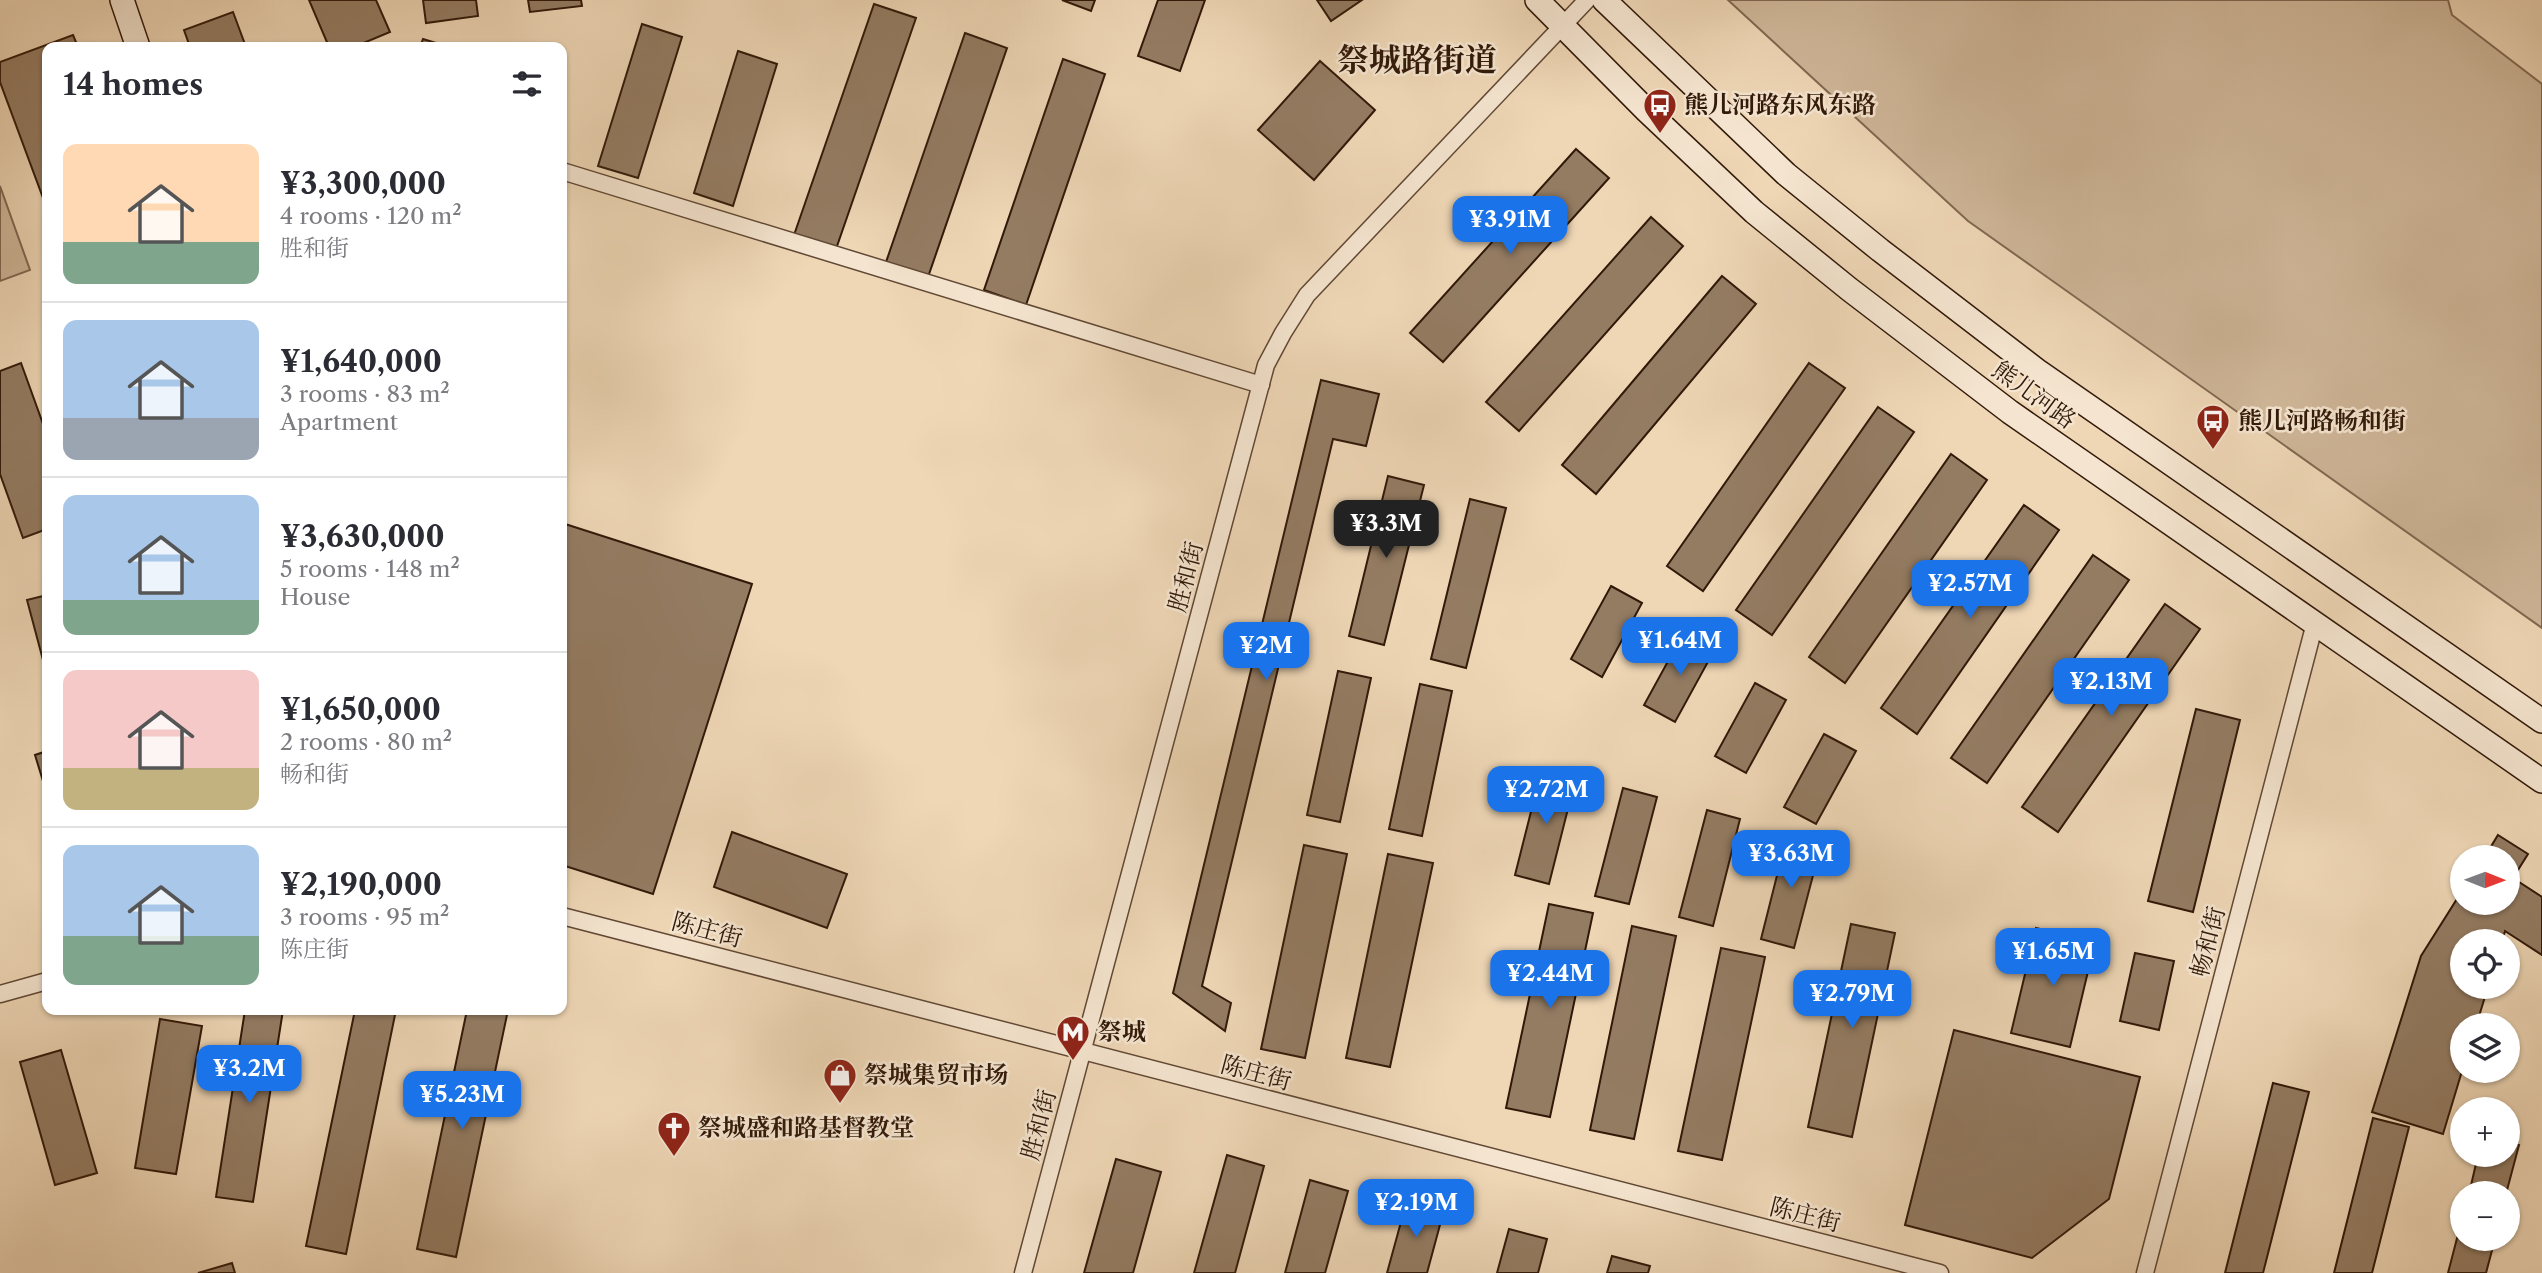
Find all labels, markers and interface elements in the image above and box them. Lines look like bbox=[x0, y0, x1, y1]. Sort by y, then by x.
district label: 祭城路街道 bbox=[1337, 40, 1497, 79]
icon: filters bbox=[508, 65, 546, 103]
text: 14 homes bbox=[63, 66, 203, 103]
bus stop icon: 熊儿河路东风东路 bbox=[1641, 86, 1679, 135]
place label: 熊儿河路东风东路 bbox=[1684, 90, 1876, 119]
text: ¥3,300,000 bbox=[280, 165, 446, 202]
icon: home bbox=[119, 172, 203, 256]
pin: ¥3.91M bbox=[1453, 196, 1567, 256]
text: 4 rooms · 120 m² bbox=[280, 202, 462, 230]
text: ¥3.91M bbox=[1468, 205, 1552, 233]
text: 胜和街 bbox=[280, 234, 349, 262]
text: ¥1,640,000 bbox=[280, 343, 442, 380]
icon: home bbox=[119, 348, 203, 432]
street label: 熊儿河路 bbox=[1987, 355, 2082, 435]
text: 3 rooms · 83 m² bbox=[280, 380, 450, 408]
bus stop icon: 熊儿河路畅和街 bbox=[2194, 402, 2232, 451]
place label: 熊儿河路畅和街 bbox=[2238, 406, 2406, 435]
text: Apartment bbox=[280, 408, 398, 436]
pin: ¥3.3M bbox=[1337, 500, 1435, 560]
text: ¥3.3M bbox=[1350, 509, 1422, 537]
text: ¥3,630,000 bbox=[280, 518, 445, 555]
icon: home bbox=[119, 523, 203, 607]
street label: 胜和街 bbox=[1162, 538, 1209, 615]
text: 5 rooms · 148 m² bbox=[280, 555, 460, 583]
pin: ¥2.57M bbox=[1913, 560, 2027, 620]
text: ¥2.57M bbox=[1928, 569, 2012, 597]
text: House bbox=[280, 583, 350, 611]
pin: ¥1.64M bbox=[1623, 618, 1737, 677]
pin: ¥2M bbox=[1232, 622, 1300, 682]
text: ¥1.64M bbox=[1638, 626, 1722, 654]
text: ¥2M bbox=[1239, 631, 1293, 659]
pin: ¥2.13M bbox=[2054, 658, 2168, 718]
text: ¥2.13M bbox=[2069, 667, 2153, 695]
text: ¥1,650,000 bbox=[280, 691, 441, 728]
icon: home bbox=[119, 698, 203, 782]
text: 2 rooms · 80 m² bbox=[280, 728, 452, 756]
text: 畅和街 bbox=[280, 760, 349, 788]
pin: ¥2.72M bbox=[1489, 766, 1603, 826]
text: ¥2.72M bbox=[1503, 775, 1589, 803]
pin: ¥3.63M bbox=[1734, 830, 1848, 890]
text: ¥3.63M bbox=[1748, 839, 1834, 867]
north arrow bbox=[2450, 845, 2520, 915]
map controls bbox=[2450, 845, 2520, 1251]
text: ¥2,190,000 bbox=[280, 866, 442, 903]
icon: home bbox=[119, 873, 203, 957]
text: 3 rooms · 95 m² bbox=[280, 903, 449, 931]
street label: 畅和街 bbox=[2184, 903, 2231, 980]
street label: 陈庄街 bbox=[669, 906, 746, 953]
pin: ¥1.65M bbox=[1996, 928, 2110, 988]
button: locate bbox=[2450, 929, 2520, 999]
text: 陈庄街 bbox=[280, 935, 349, 963]
text: ¥1.65M bbox=[2011, 937, 2095, 965]
pin: ¥2.44M bbox=[1493, 950, 1607, 1010]
text: ¥2.44M bbox=[1506, 959, 1594, 987]
pin: ¥2.79M bbox=[1795, 970, 1909, 1030]
text: ¥2.79M bbox=[1809, 979, 1895, 1007]
metro station icon: 祭城 bbox=[1054, 1013, 1092, 1062]
button: layers bbox=[2450, 1013, 2520, 1083]
place label: 祭城 bbox=[1098, 1017, 1146, 1046]
pin: ¥3.2M bbox=[200, 1046, 298, 1105]
street label: 陈庄街 bbox=[1218, 1049, 1295, 1096]
text: ¥3.2M bbox=[212, 1054, 286, 1082]
shop icon: 祭城集贸市场 bbox=[821, 1056, 859, 1105]
place label: 祭城集贸市场 bbox=[864, 1060, 1008, 1089]
pin: ¥5.23M bbox=[405, 1072, 519, 1131]
text: ¥5.23M bbox=[419, 1080, 505, 1108]
street label: 胜和街 bbox=[1015, 1086, 1062, 1163]
button: + bbox=[2450, 1097, 2520, 1167]
church icon: 祭城盛和路基督教堂 bbox=[655, 1109, 693, 1158]
place label: 祭城盛和路基督教堂 bbox=[698, 1113, 914, 1142]
pin: ¥2.19M bbox=[1359, 1180, 1473, 1239]
button: − bbox=[2450, 1181, 2520, 1251]
text: ¥2.19M bbox=[1374, 1188, 1458, 1216]
street label: 陈庄街 bbox=[1767, 1192, 1844, 1237]

